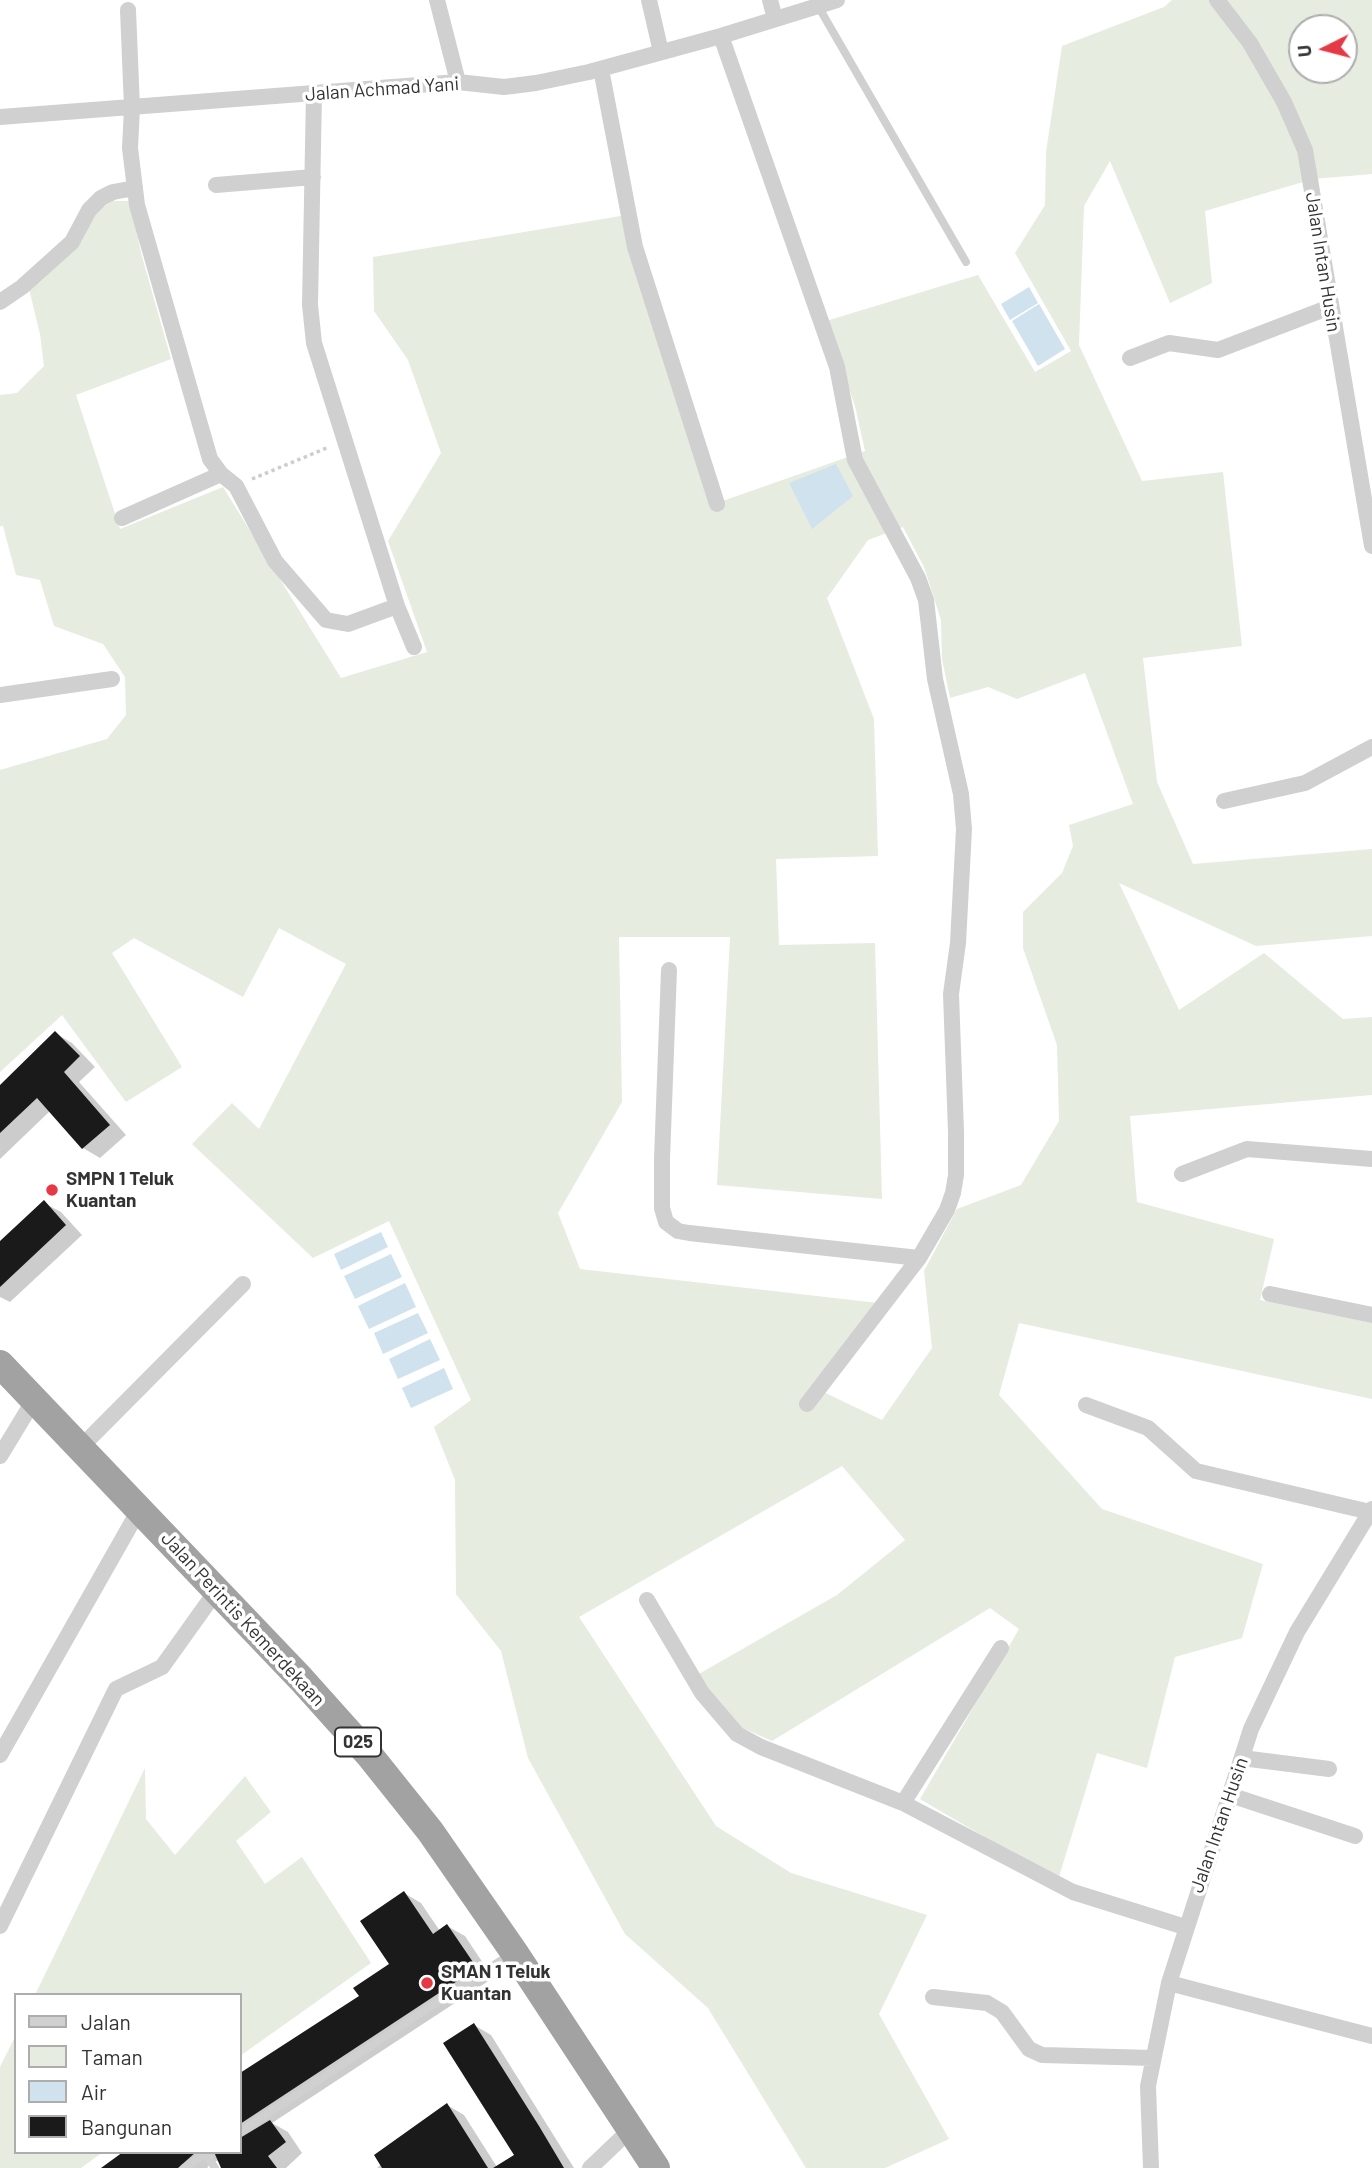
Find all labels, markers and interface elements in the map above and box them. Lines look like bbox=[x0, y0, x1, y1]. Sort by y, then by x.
north arrow bbox=[1288, 14, 1358, 84]
text: U bbox=[1292, 44, 1316, 58]
street label: Jalan Achmad Yani bbox=[304, 72, 460, 106]
street label: Jalan Intan Husin bbox=[1301, 190, 1345, 334]
place label: SMPN 1 Teluk Kuantan bbox=[66, 1168, 174, 1212]
marker: SMPN 1 Teluk Kuantan bbox=[44, 1182, 60, 1198]
street label: Jalan Perintis Kemerdekaan bbox=[156, 1527, 330, 1711]
road number: 025 bbox=[335, 1728, 381, 1756]
street label: Jalan Intan Husin bbox=[1185, 1754, 1253, 1896]
place label: SMAN 1 Teluk Kuantan bbox=[441, 1961, 551, 2005]
marker: SMAN 1 Teluk Kuantan bbox=[419, 1975, 435, 1991]
legend bbox=[14, 1993, 242, 2154]
text: Jalan bbox=[81, 2009, 131, 2034]
text: Taman bbox=[81, 2044, 143, 2069]
text: Air bbox=[81, 2079, 107, 2104]
text: Bangunan bbox=[81, 2114, 172, 2139]

